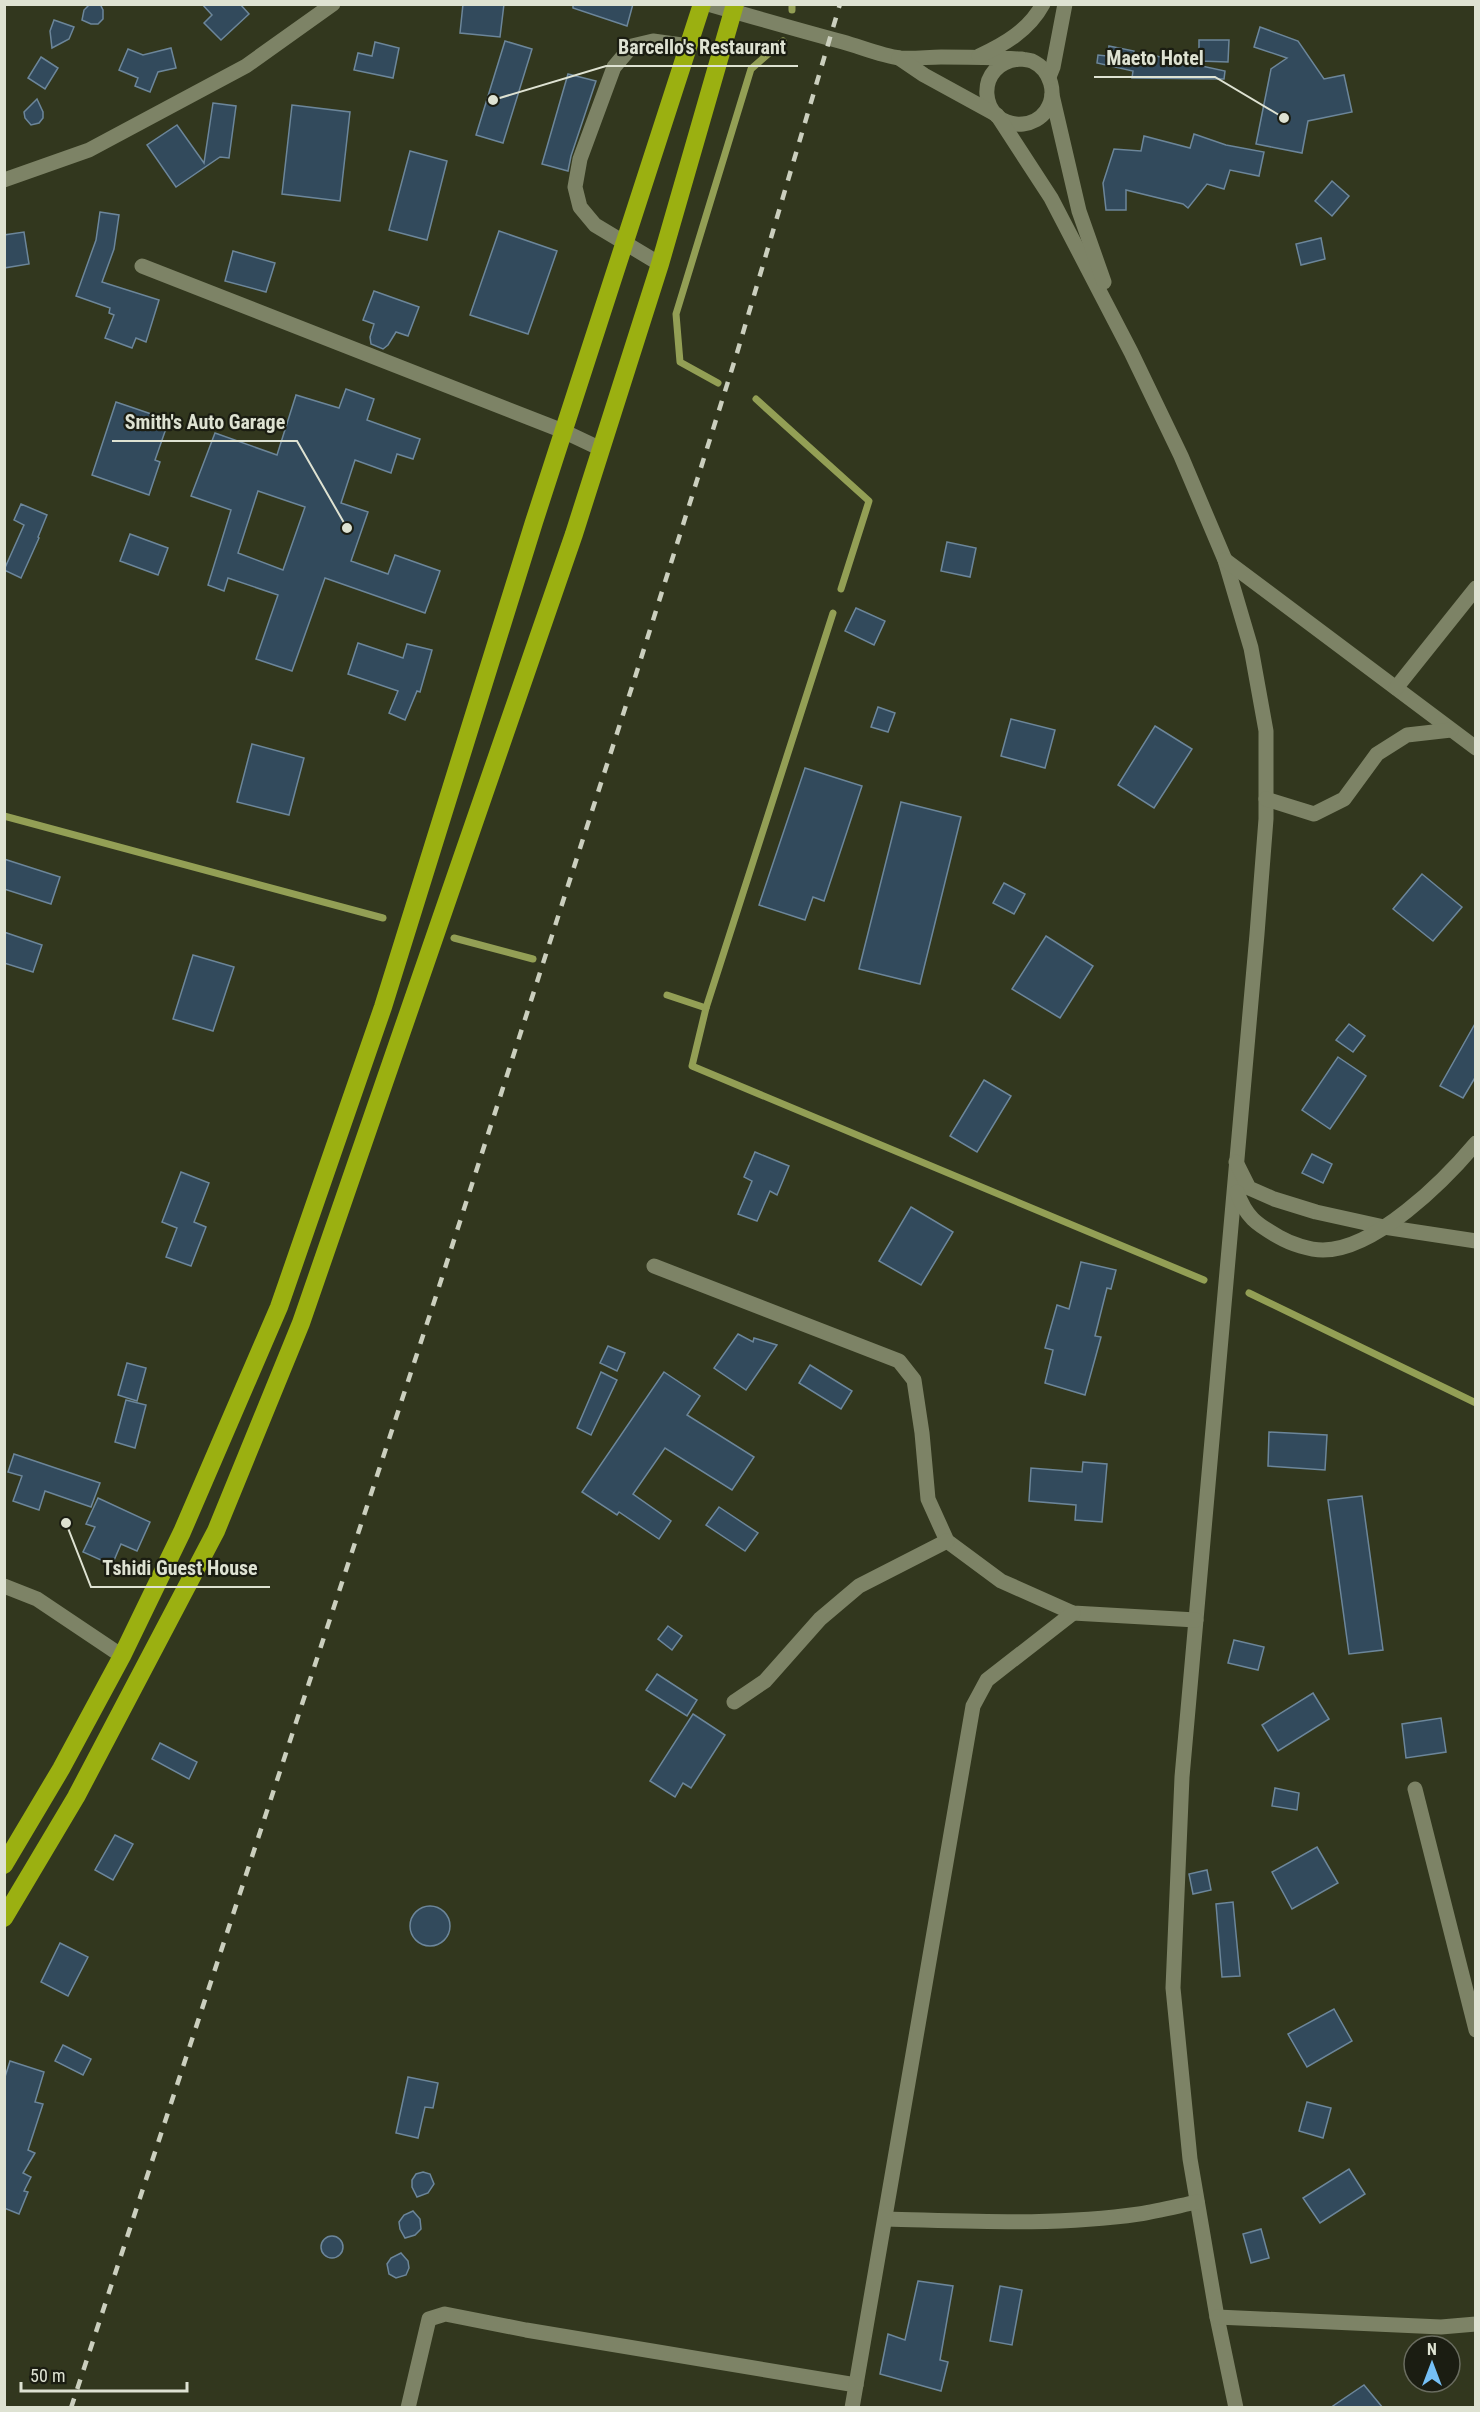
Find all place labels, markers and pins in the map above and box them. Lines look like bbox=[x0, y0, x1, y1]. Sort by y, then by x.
callout: Barcello's Restaurant bbox=[606, 28, 798, 66]
callout: Maeto Hotel bbox=[1094, 39, 1215, 77]
callout: Smith's Auto Garage bbox=[112, 403, 297, 441]
callout: Tshidi Guest House bbox=[91, 1549, 270, 1587]

